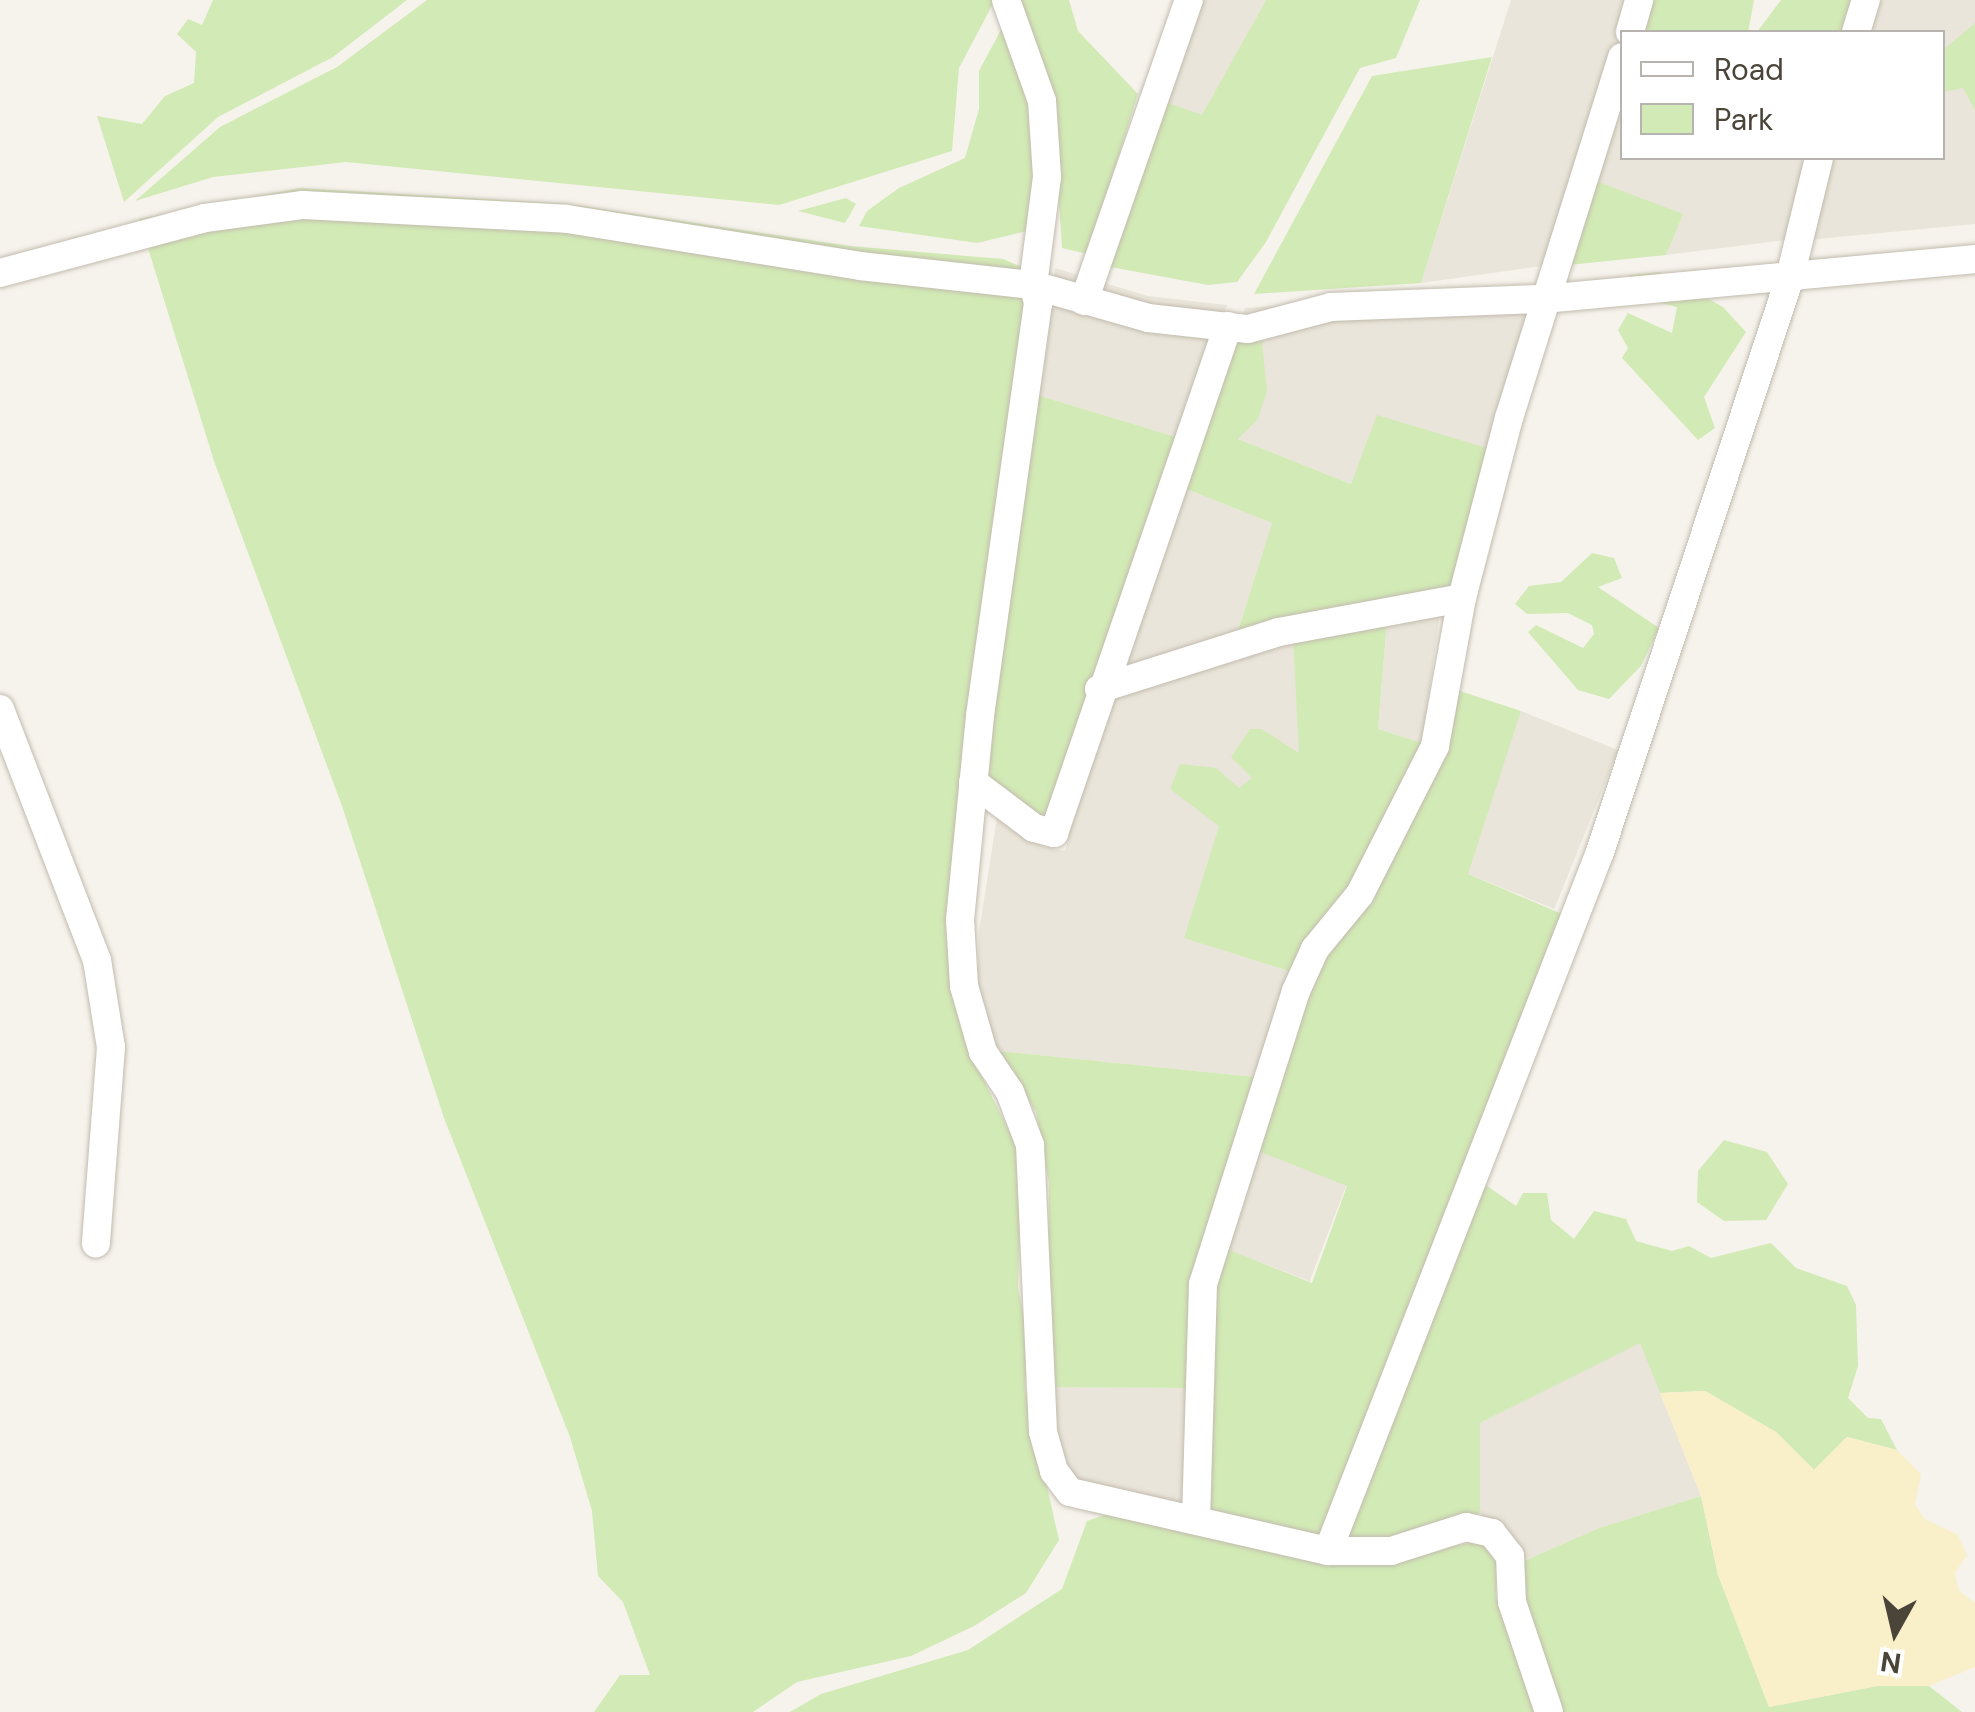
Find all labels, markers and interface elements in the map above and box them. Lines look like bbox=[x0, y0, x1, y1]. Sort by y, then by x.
legend bbox=[1620, 30, 1945, 160]
text: Road bbox=[1714, 50, 1784, 89]
text: Park bbox=[1714, 100, 1773, 139]
north arrow bbox=[1845, 1582, 1945, 1682]
text: N bbox=[1878, 1642, 1903, 1682]

